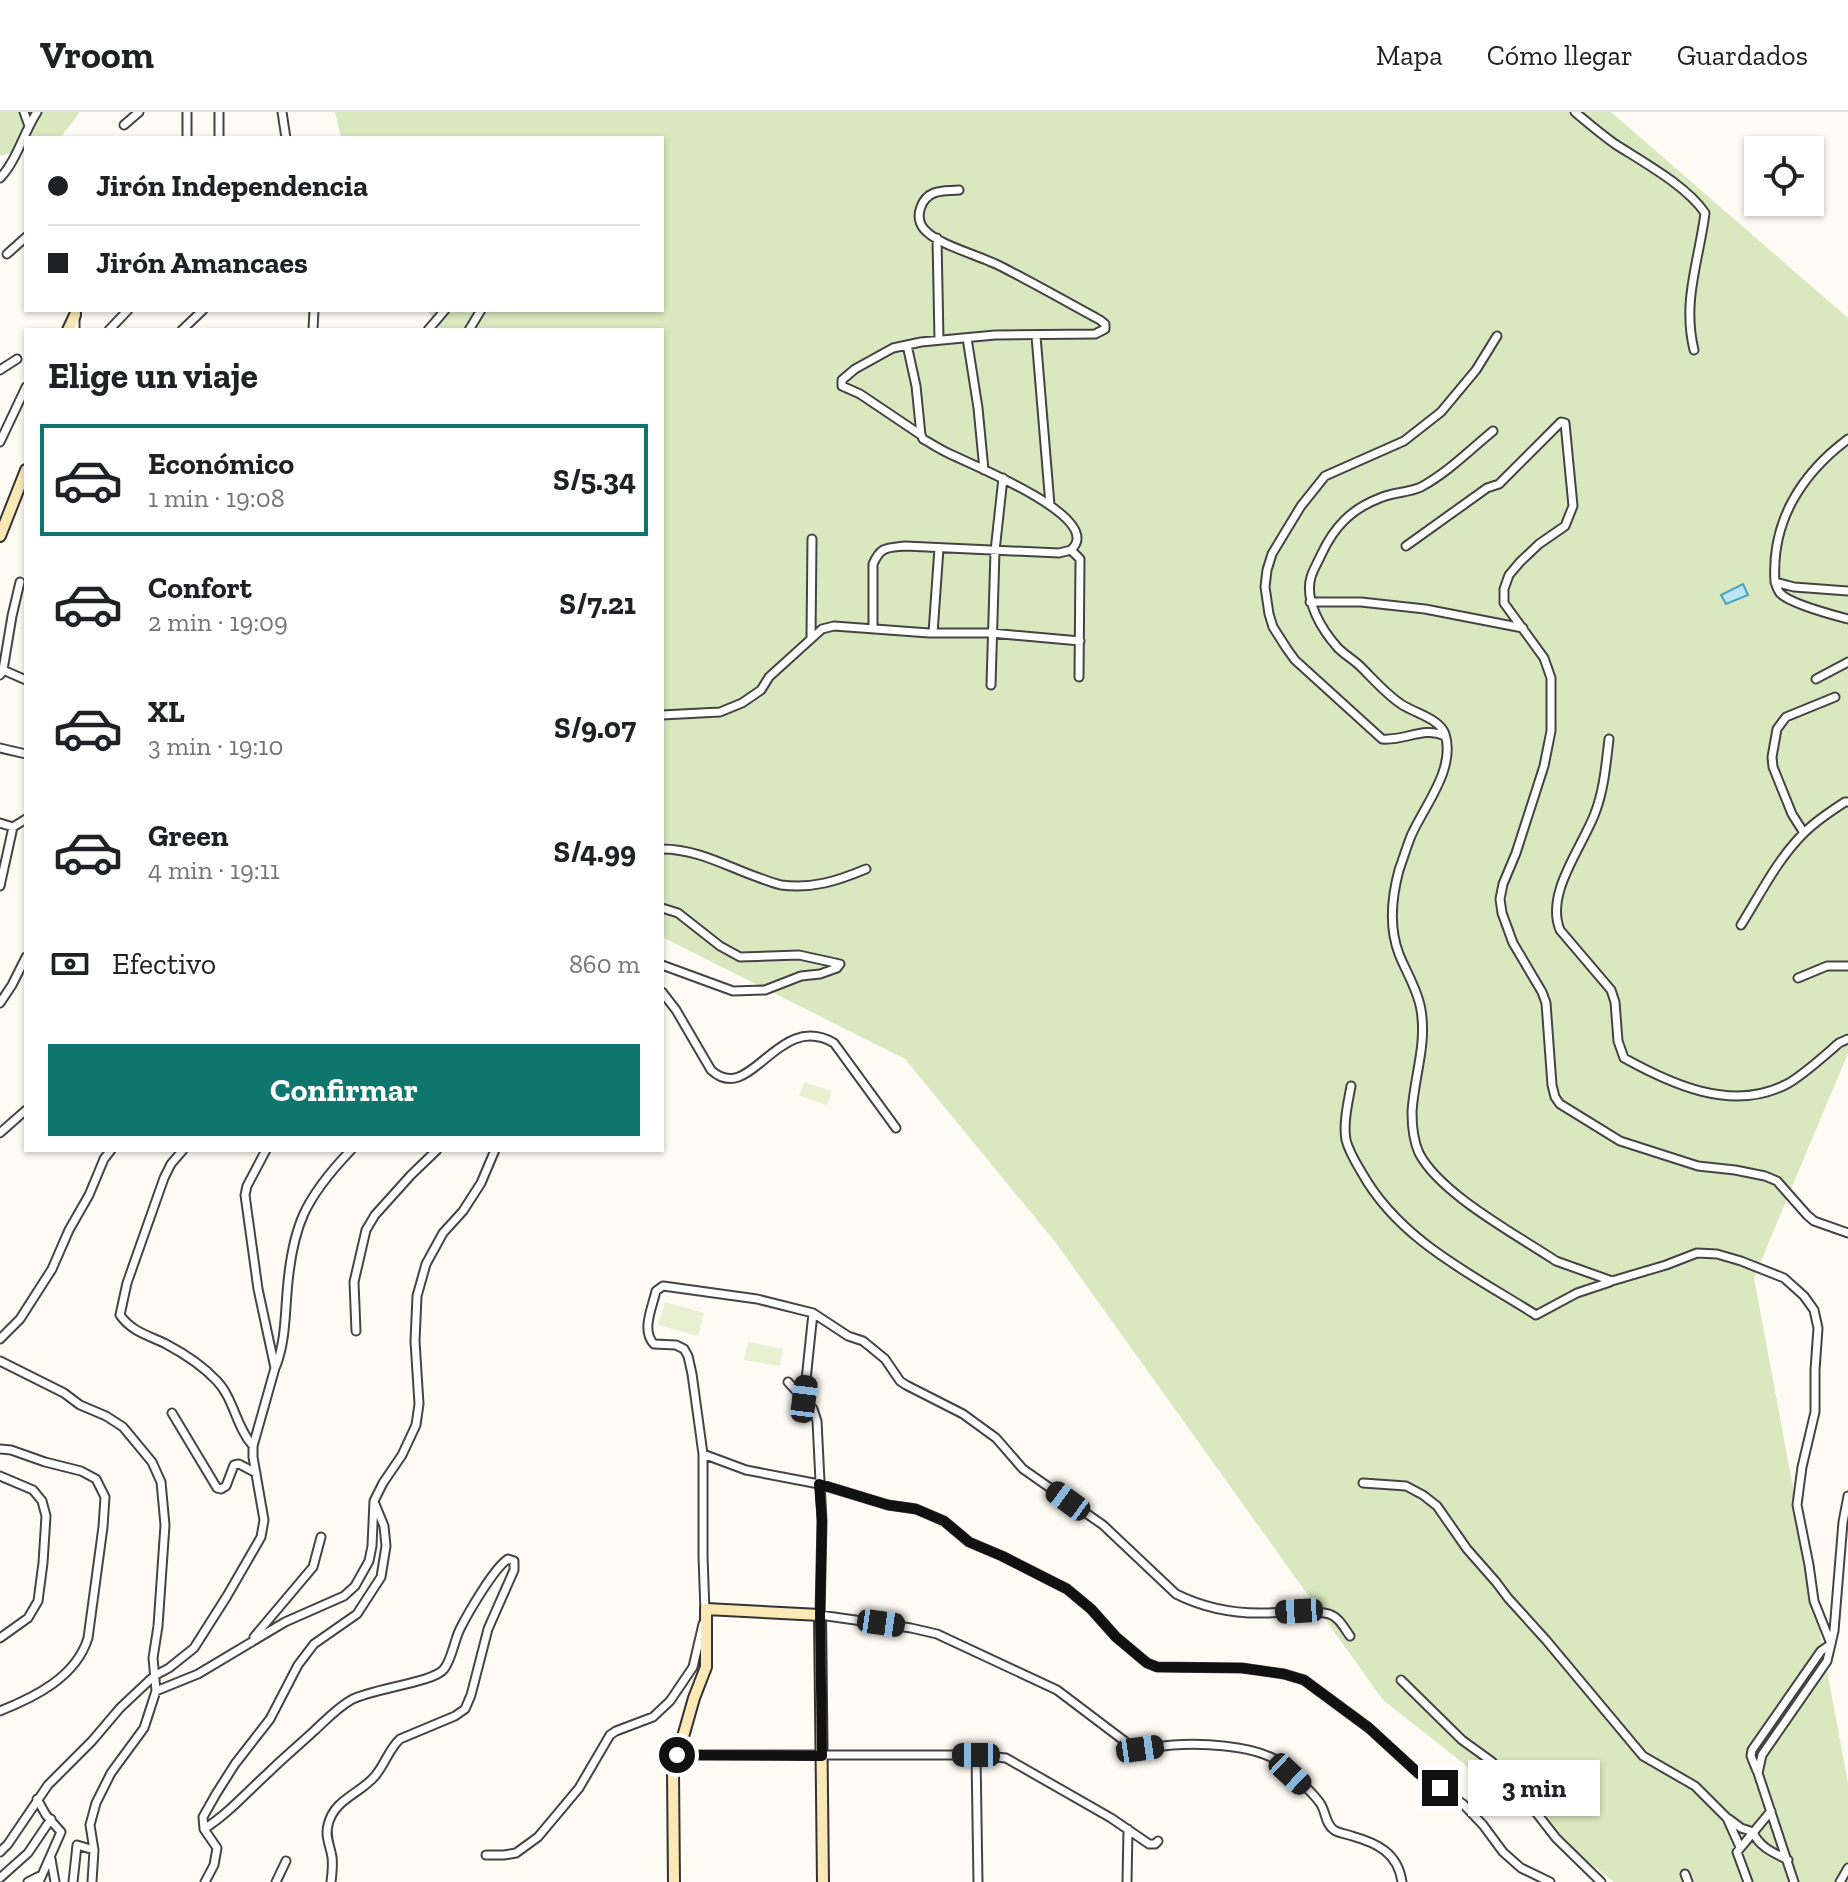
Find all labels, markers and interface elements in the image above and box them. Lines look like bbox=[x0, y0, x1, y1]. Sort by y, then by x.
text: Vroom bbox=[40, 32, 154, 78]
text: Mapa bbox=[1376, 39, 1443, 72]
text: Cómo llegar bbox=[1487, 39, 1633, 72]
text: Guardados bbox=[1677, 39, 1808, 72]
map controls bbox=[1744, 136, 1824, 216]
button: locate bbox=[1744, 136, 1824, 216]
text: Jirón Independencia bbox=[96, 168, 368, 204]
text: Jirón Amancaes bbox=[96, 245, 308, 281]
text: Elige un viaje bbox=[48, 354, 258, 397]
icon: car bbox=[52, 444, 124, 516]
text: Económico bbox=[148, 446, 294, 482]
text: S/5.34 bbox=[553, 462, 636, 498]
text: 1 min · 19:08 bbox=[148, 482, 285, 514]
icon: car bbox=[52, 568, 124, 640]
text: Confort bbox=[148, 570, 252, 606]
text: S/7.21 bbox=[559, 586, 636, 622]
text: 2 min · 19:09 bbox=[148, 606, 288, 638]
icon: car bbox=[52, 692, 124, 764]
text: XL bbox=[148, 694, 185, 730]
text: S/9.07 bbox=[554, 710, 636, 746]
text: 3 min · 19:10 bbox=[148, 730, 283, 762]
icon: car bbox=[52, 816, 124, 888]
text: Green bbox=[148, 818, 228, 854]
text: S/4.99 bbox=[553, 834, 636, 870]
text: 4 min · 19:11 bbox=[148, 854, 280, 886]
icon: cash bbox=[48, 942, 92, 986]
text: Efectivo bbox=[112, 946, 216, 982]
text: 860 m bbox=[569, 948, 640, 980]
button: Confirmar bbox=[48, 1044, 640, 1136]
car bbox=[789, 1374, 819, 1424]
car bbox=[1042, 1477, 1094, 1525]
car bbox=[1274, 1598, 1324, 1624]
car bbox=[856, 1608, 906, 1638]
car bbox=[1115, 1734, 1165, 1764]
route start bbox=[659, 1737, 695, 1773]
car bbox=[952, 1743, 1000, 1767]
car bbox=[1264, 1749, 1316, 1799]
callout: 3 min bbox=[1468, 1760, 1600, 1816]
route end bbox=[1422, 1770, 1458, 1806]
text: 3 min bbox=[1502, 1772, 1566, 1804]

